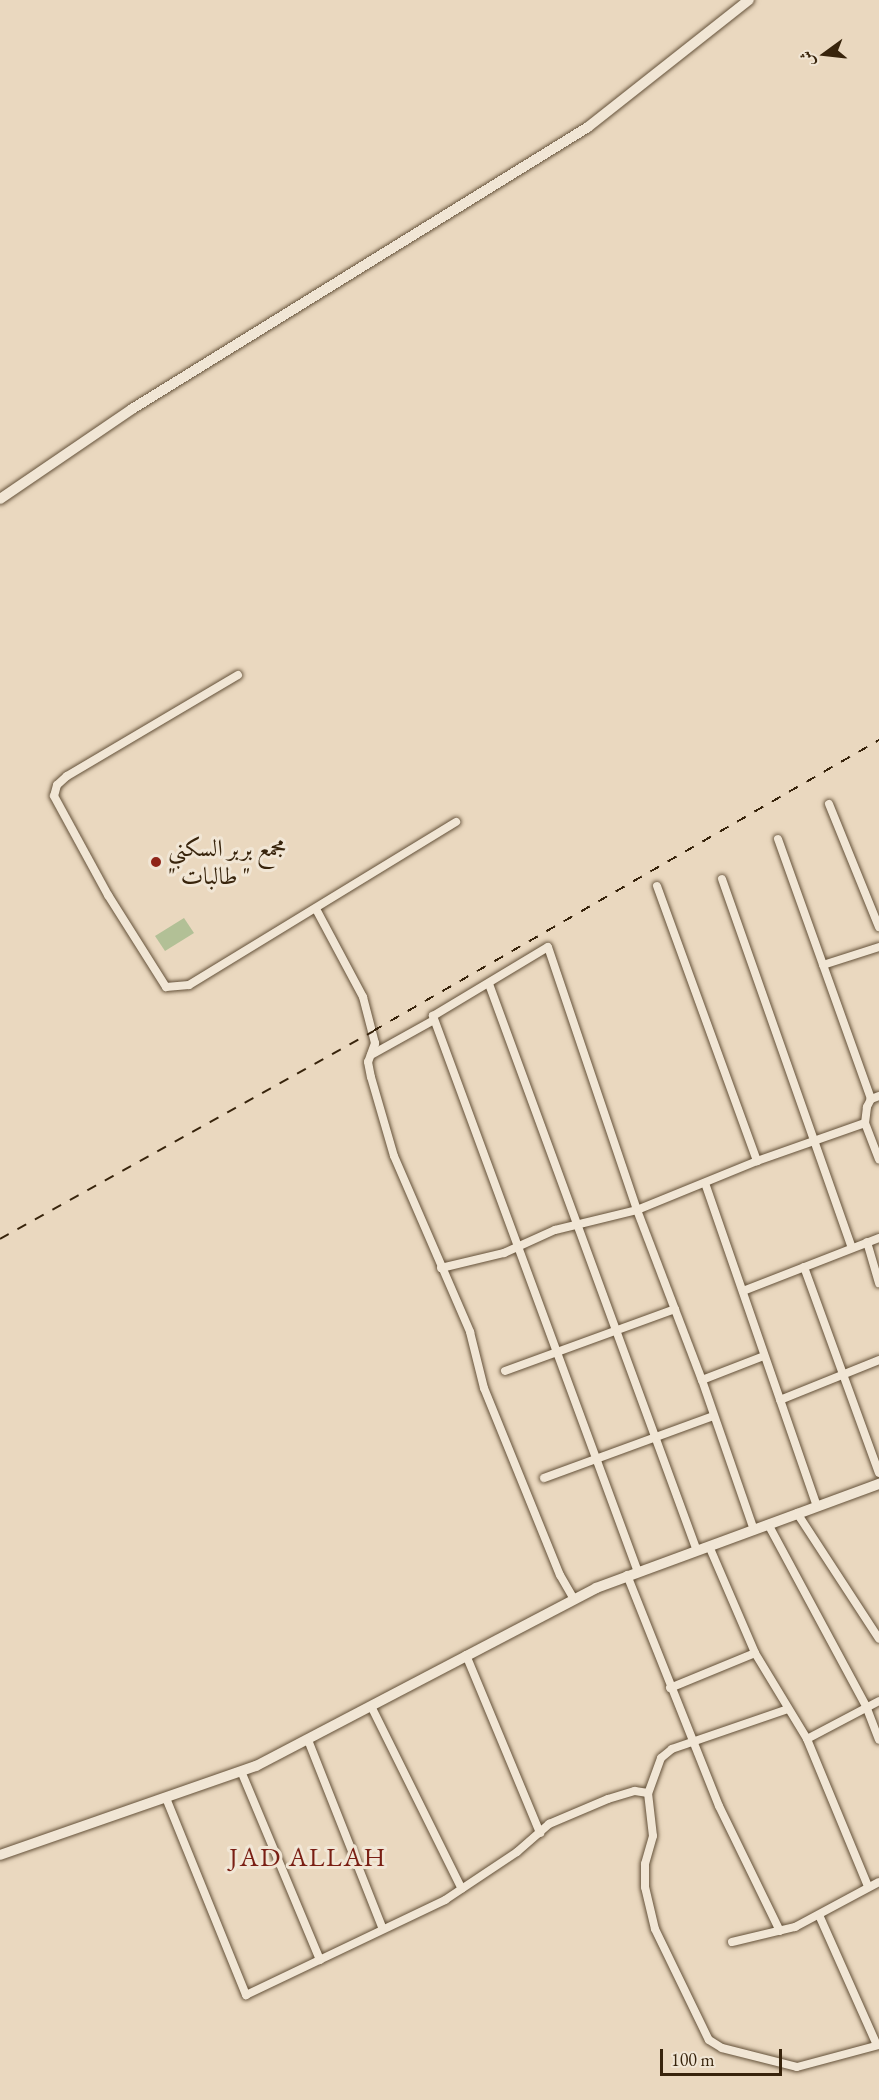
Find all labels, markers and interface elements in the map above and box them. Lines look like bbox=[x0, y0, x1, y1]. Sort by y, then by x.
north arrow bbox=[795, 24, 855, 84]
text: ش bbox=[795, 48, 819, 69]
place label: مجمع بربر السكني " طالبات " bbox=[168, 834, 286, 890]
marker: مجمع بربر السكني " طالبات " bbox=[149, 855, 163, 869]
district label: JAD ALLAH bbox=[229, 1841, 387, 1873]
scale bar bbox=[663, 2037, 784, 2075]
text: 100 m bbox=[671, 2048, 715, 2071]

